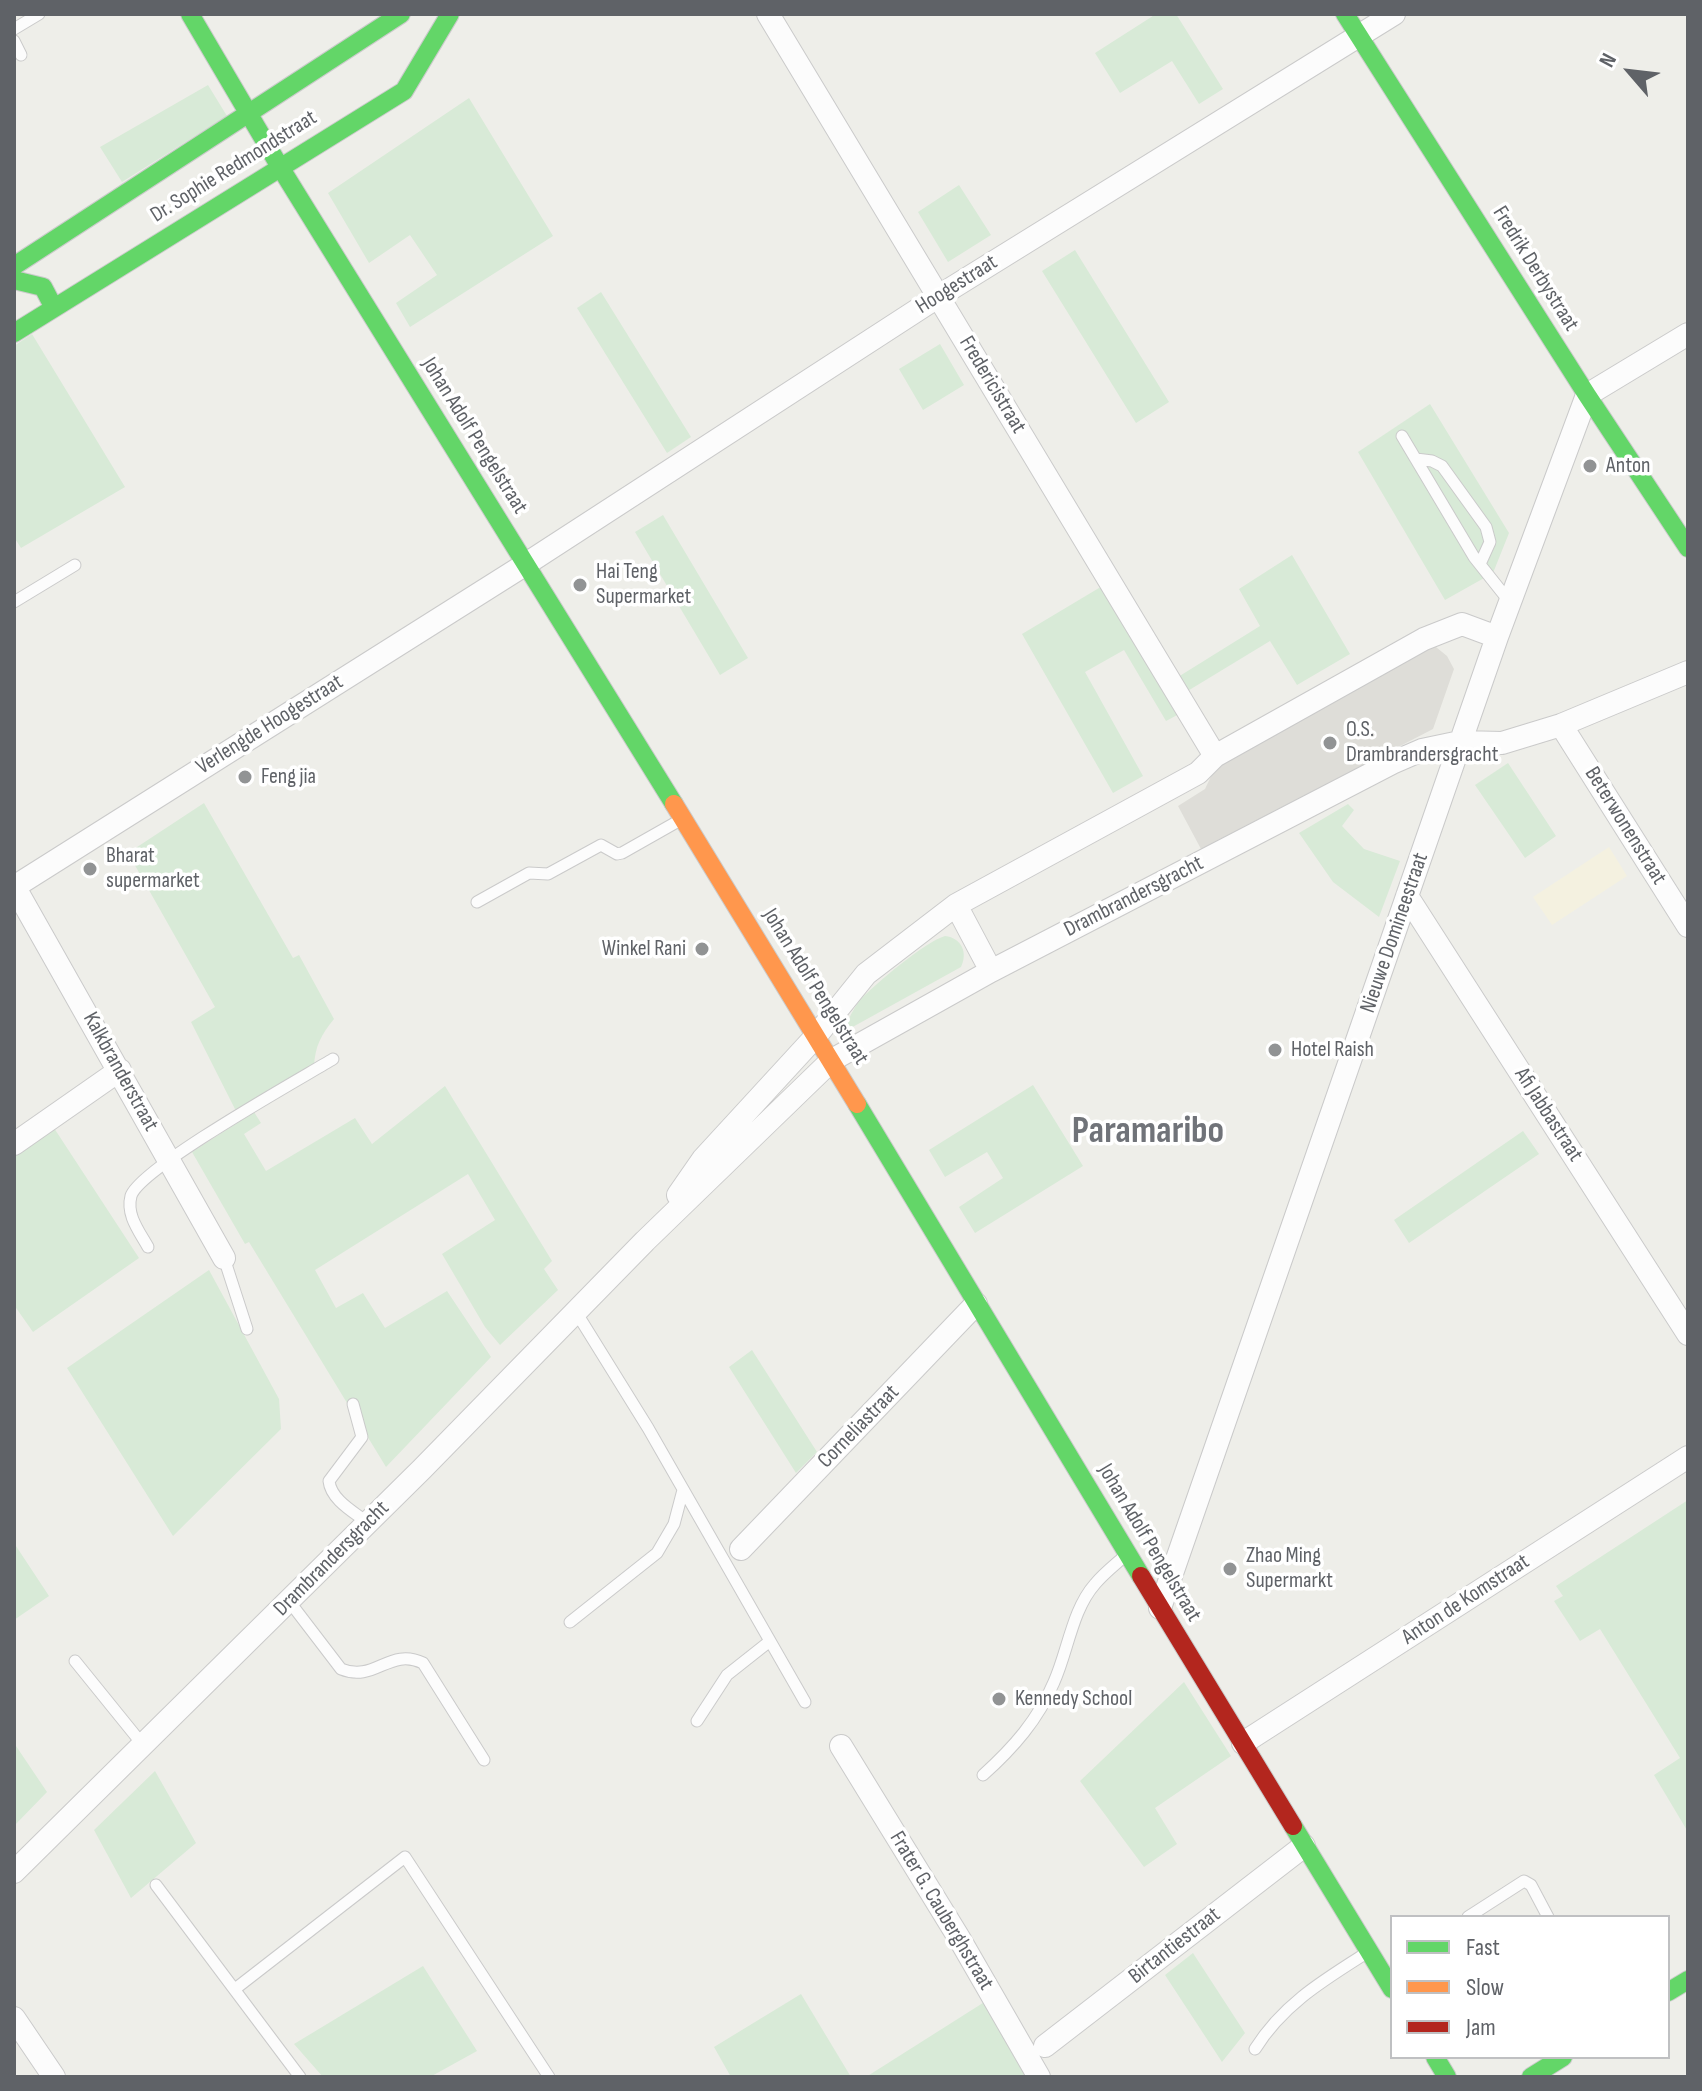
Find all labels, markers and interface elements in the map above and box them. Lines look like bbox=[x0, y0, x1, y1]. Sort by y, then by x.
north arrow bbox=[1590, 32, 1670, 112]
text: N bbox=[1594, 49, 1623, 72]
street label: Dr. Sophie Redmondstraat bbox=[146, 105, 322, 229]
street label: Fredrik Derbystraat bbox=[1486, 202, 1584, 336]
street label: Hoogestraat bbox=[911, 250, 1003, 320]
street label: Fredericistraat bbox=[953, 332, 1031, 438]
street label: Johan Adolf Pengelstraat bbox=[415, 353, 533, 519]
place label: Anton bbox=[1606, 453, 1650, 479]
marker: Anton bbox=[1581, 457, 1599, 475]
place label: Hai Teng Supermarket bbox=[596, 559, 691, 610]
marker: Hai Teng Supermarket bbox=[571, 576, 589, 594]
street label: Verlengde Hoogestraat bbox=[192, 669, 348, 781]
place label: O.S. Drambrandersgracht bbox=[1346, 717, 1498, 768]
marker: O.S. Drambrandersgracht bbox=[1321, 734, 1339, 752]
street label: Beterwonenstraat bbox=[1578, 762, 1672, 890]
place label: Feng jia bbox=[261, 764, 316, 790]
marker: Feng jia bbox=[236, 768, 254, 786]
place label: Bharat supermarket bbox=[106, 843, 200, 894]
street label: Nieuwe Domineestraat bbox=[1355, 850, 1435, 1016]
street label: Drambrandersgracht bbox=[1060, 851, 1208, 943]
marker: Bharat supermarket bbox=[81, 860, 99, 878]
street label: Johan Adolf Pengelstraat bbox=[756, 904, 874, 1070]
place label: Winkel Rani bbox=[602, 936, 686, 962]
marker: Winkel Rani bbox=[693, 940, 711, 958]
street label: Kalkbranderstraat bbox=[76, 1008, 164, 1136]
place label: Hotel Raish bbox=[1291, 1037, 1374, 1063]
marker: Hotel Raish bbox=[1266, 1041, 1284, 1059]
street label: Afi Jabbastraat bbox=[1508, 1063, 1588, 1167]
district label: Paramaribo bbox=[1072, 1109, 1224, 1155]
street label: Corneliastraat bbox=[813, 1380, 905, 1474]
street label: Johan Adolf Pengelstraat bbox=[1092, 1459, 1206, 1627]
street label: Drambrandersgracht bbox=[269, 1496, 395, 1622]
place label: Zhao Ming Supermarkt bbox=[1246, 1543, 1333, 1594]
street label: Anton de Komstraat bbox=[1397, 1549, 1535, 1651]
marker: Zhao Ming Supermarkt bbox=[1221, 1560, 1239, 1578]
place label: Kennedy School bbox=[1015, 1686, 1132, 1712]
marker: Kennedy School bbox=[990, 1690, 1008, 1708]
street label: Frater G. Cauberghstraat bbox=[883, 1827, 999, 1995]
street label: Birtantiestraat bbox=[1124, 1902, 1226, 1990]
legend bbox=[1390, 1915, 1670, 2059]
text: Fast bbox=[1466, 1933, 1500, 1962]
text: Slow bbox=[1466, 1973, 1504, 2002]
text: Jam bbox=[1466, 2013, 1496, 2042]

